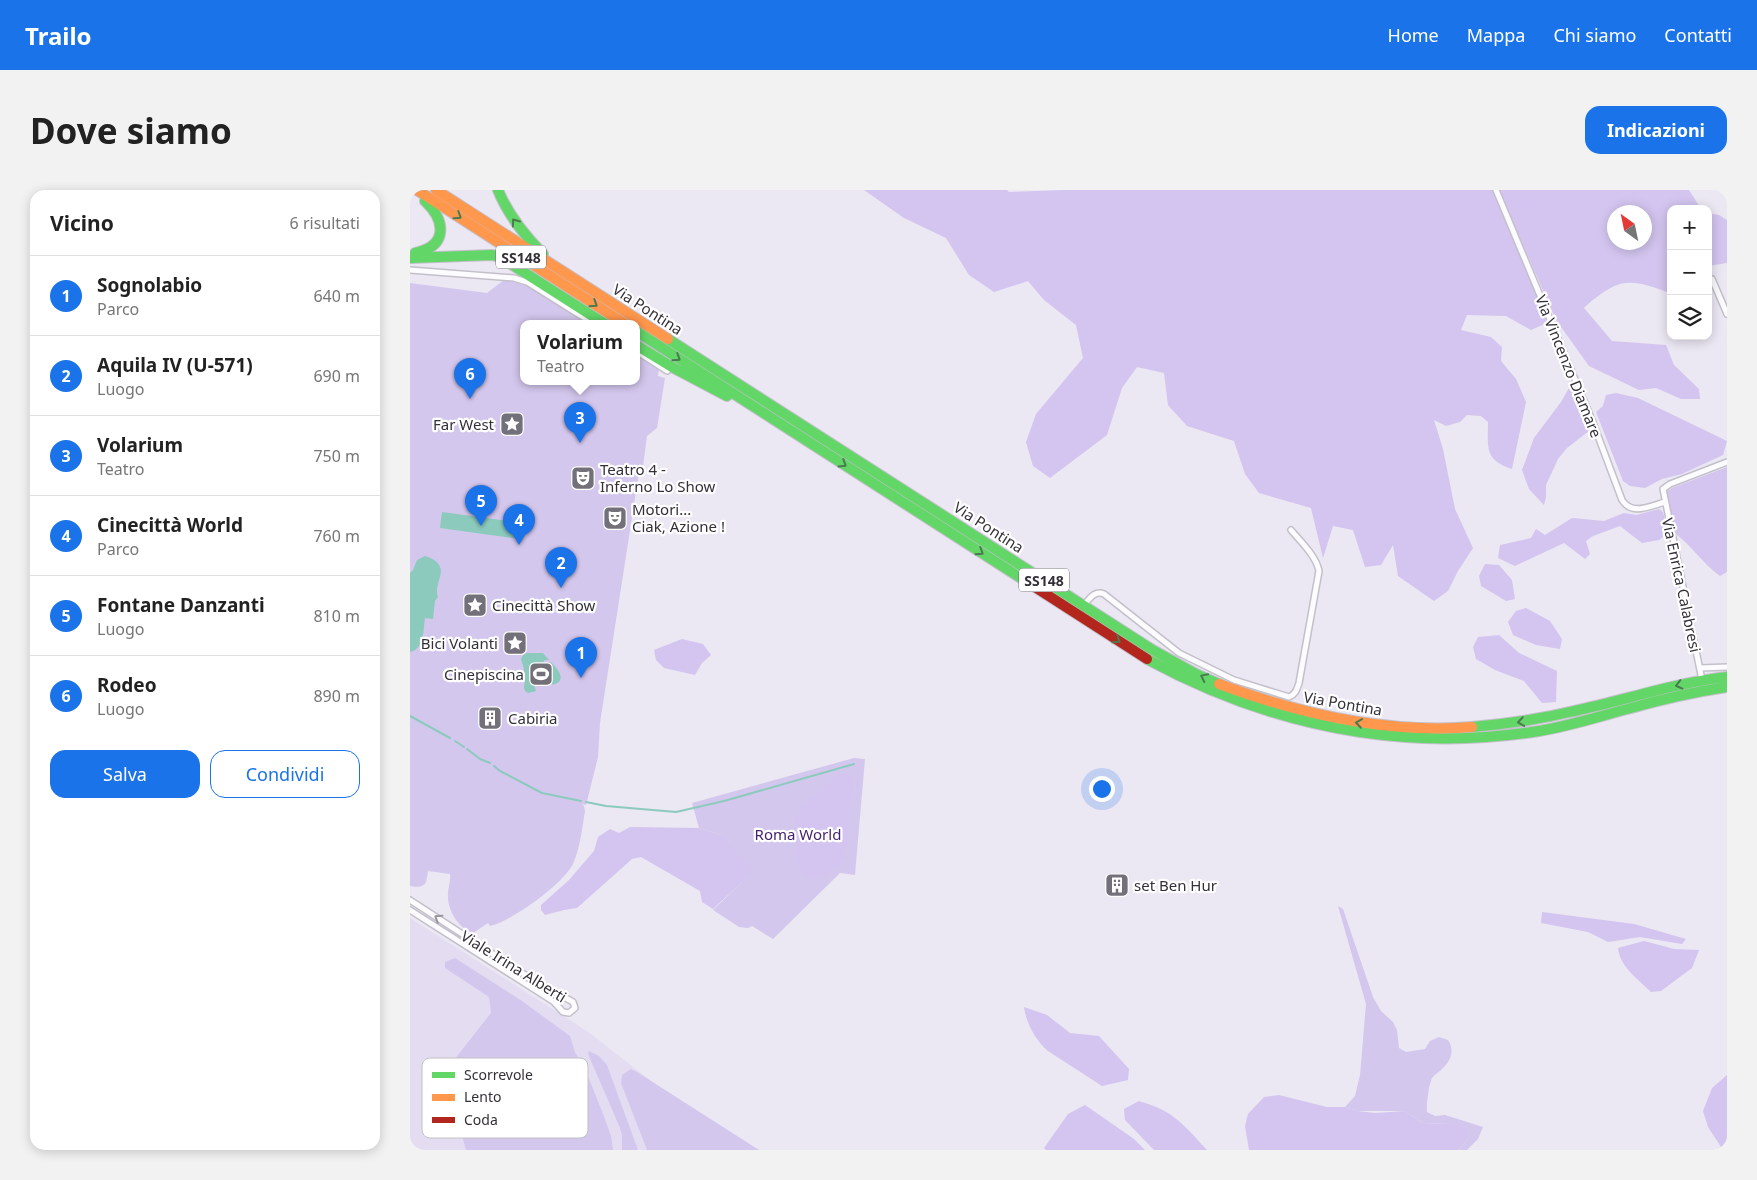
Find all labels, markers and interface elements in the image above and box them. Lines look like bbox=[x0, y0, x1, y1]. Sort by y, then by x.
text: Trailo bbox=[25, 19, 92, 52]
text: Home bbox=[1388, 23, 1439, 47]
text: Mappa bbox=[1467, 23, 1525, 47]
text: Chi siamo bbox=[1553, 23, 1636, 47]
text: Contatti bbox=[1664, 23, 1732, 47]
button: Indicazioni bbox=[1585, 106, 1727, 154]
text: Dove siamo bbox=[30, 107, 232, 154]
north arrow bbox=[1607, 205, 1652, 250]
map controls bbox=[1667, 205, 1712, 340]
button: + bbox=[1667, 205, 1712, 250]
text: Vicino bbox=[50, 209, 114, 237]
one-way arrow bbox=[452, 210, 461, 220]
text: 6 risultati bbox=[290, 212, 360, 234]
one-way arrow bbox=[512, 218, 521, 228]
road number: SS148 bbox=[496, 246, 546, 268]
button: − bbox=[1667, 250, 1712, 295]
text: Sognolabio bbox=[97, 272, 202, 298]
street label: Via Pontina bbox=[609, 279, 687, 339]
text: 1 bbox=[61, 285, 71, 307]
text: 640 m bbox=[313, 285, 360, 307]
street label: Via Vincenzo Diamare bbox=[1531, 292, 1607, 440]
button: layers bbox=[1667, 295, 1712, 340]
text: Parco bbox=[97, 298, 139, 320]
one-way arrow bbox=[589, 298, 598, 308]
popup bbox=[520, 320, 640, 385]
text: Volarium bbox=[537, 329, 623, 355]
one-way arrow bbox=[672, 351, 681, 361]
text: Aquila IV (U-571) bbox=[97, 352, 253, 378]
text: Teatro bbox=[537, 355, 585, 377]
pin: 6 bbox=[454, 358, 486, 399]
text: 2 bbox=[61, 365, 71, 387]
text: 690 m bbox=[313, 365, 360, 387]
text: Luogo bbox=[97, 378, 144, 400]
pin: 3 bbox=[564, 402, 596, 443]
place icon: Far West bbox=[499, 411, 525, 437]
place label: Far West bbox=[433, 414, 495, 434]
text: Volarium bbox=[97, 432, 183, 458]
text: 3 bbox=[61, 445, 71, 467]
text: 750 m bbox=[313, 445, 360, 467]
text: Teatro bbox=[97, 458, 145, 480]
one-way arrow bbox=[838, 458, 847, 468]
place label: Teatro 4 - Inferno Lo Show bbox=[600, 459, 716, 496]
theatre icon: Teatro 4 - Inferno Lo Show bbox=[570, 465, 596, 491]
pin: 5 bbox=[465, 485, 497, 526]
street label: Via Pontina bbox=[950, 497, 1028, 557]
place label: Motori... Ciak, Azione ! bbox=[632, 499, 725, 536]
pin: 4 bbox=[503, 504, 535, 545]
theatre icon: Motori... Ciak, Azione ! bbox=[602, 505, 628, 531]
text: Cinecittà World bbox=[97, 512, 243, 538]
street label: Via Enrica Calabresi bbox=[1658, 516, 1706, 654]
text: 4 bbox=[61, 525, 71, 547]
text: 760 m bbox=[313, 525, 360, 547]
text: Parco bbox=[97, 538, 139, 560]
one-way arrow bbox=[975, 546, 984, 555]
pin: 2 bbox=[545, 547, 577, 588]
road number: SS148 bbox=[1019, 568, 1069, 592]
text: Fontane Danzanti bbox=[97, 592, 265, 618]
place icon: Cinecittà Show bbox=[462, 592, 488, 618]
place label: Cinecittà Show bbox=[492, 595, 596, 615]
text: 5 bbox=[61, 605, 71, 627]
text: 810 m bbox=[313, 605, 360, 627]
text: Luogo bbox=[97, 618, 144, 640]
place icon: Bici Volanti bbox=[502, 630, 528, 656]
place label: Bici Volanti bbox=[421, 633, 498, 653]
one-way arrow bbox=[1111, 634, 1120, 643]
pin: 1 bbox=[565, 637, 597, 678]
sports icon: Cinepiscina bbox=[528, 661, 554, 687]
place label: Cinepiscina bbox=[444, 664, 524, 684]
text: Rodeo bbox=[97, 672, 157, 698]
one-way arrow bbox=[1200, 672, 1209, 683]
one-way arrow bbox=[1675, 679, 1684, 690]
text: 6 bbox=[61, 685, 71, 707]
text: 890 m bbox=[313, 685, 360, 707]
street label: Via Pontina bbox=[1302, 686, 1384, 720]
text: Luogo bbox=[97, 698, 144, 720]
building icon: Cabiria bbox=[477, 705, 503, 731]
place label: Cabiria bbox=[508, 708, 557, 728]
one-way arrow bbox=[1517, 717, 1525, 727]
one-way arrow bbox=[1355, 718, 1363, 728]
button: Salva bbox=[50, 750, 200, 798]
button: Condividi bbox=[210, 750, 360, 798]
your location bbox=[1089, 776, 1115, 802]
park label: Roma World bbox=[755, 824, 841, 844]
building icon: set Ben Hur bbox=[1104, 872, 1130, 898]
place label: set Ben Hur bbox=[1134, 875, 1217, 895]
one-way arrow bbox=[434, 915, 443, 924]
street label: Viale Irina Alberti bbox=[457, 925, 571, 1007]
legend bbox=[422, 1058, 588, 1138]
text: Scorrevole bbox=[464, 1065, 533, 1084]
text: Lento bbox=[464, 1087, 501, 1106]
text: Coda bbox=[464, 1110, 498, 1129]

